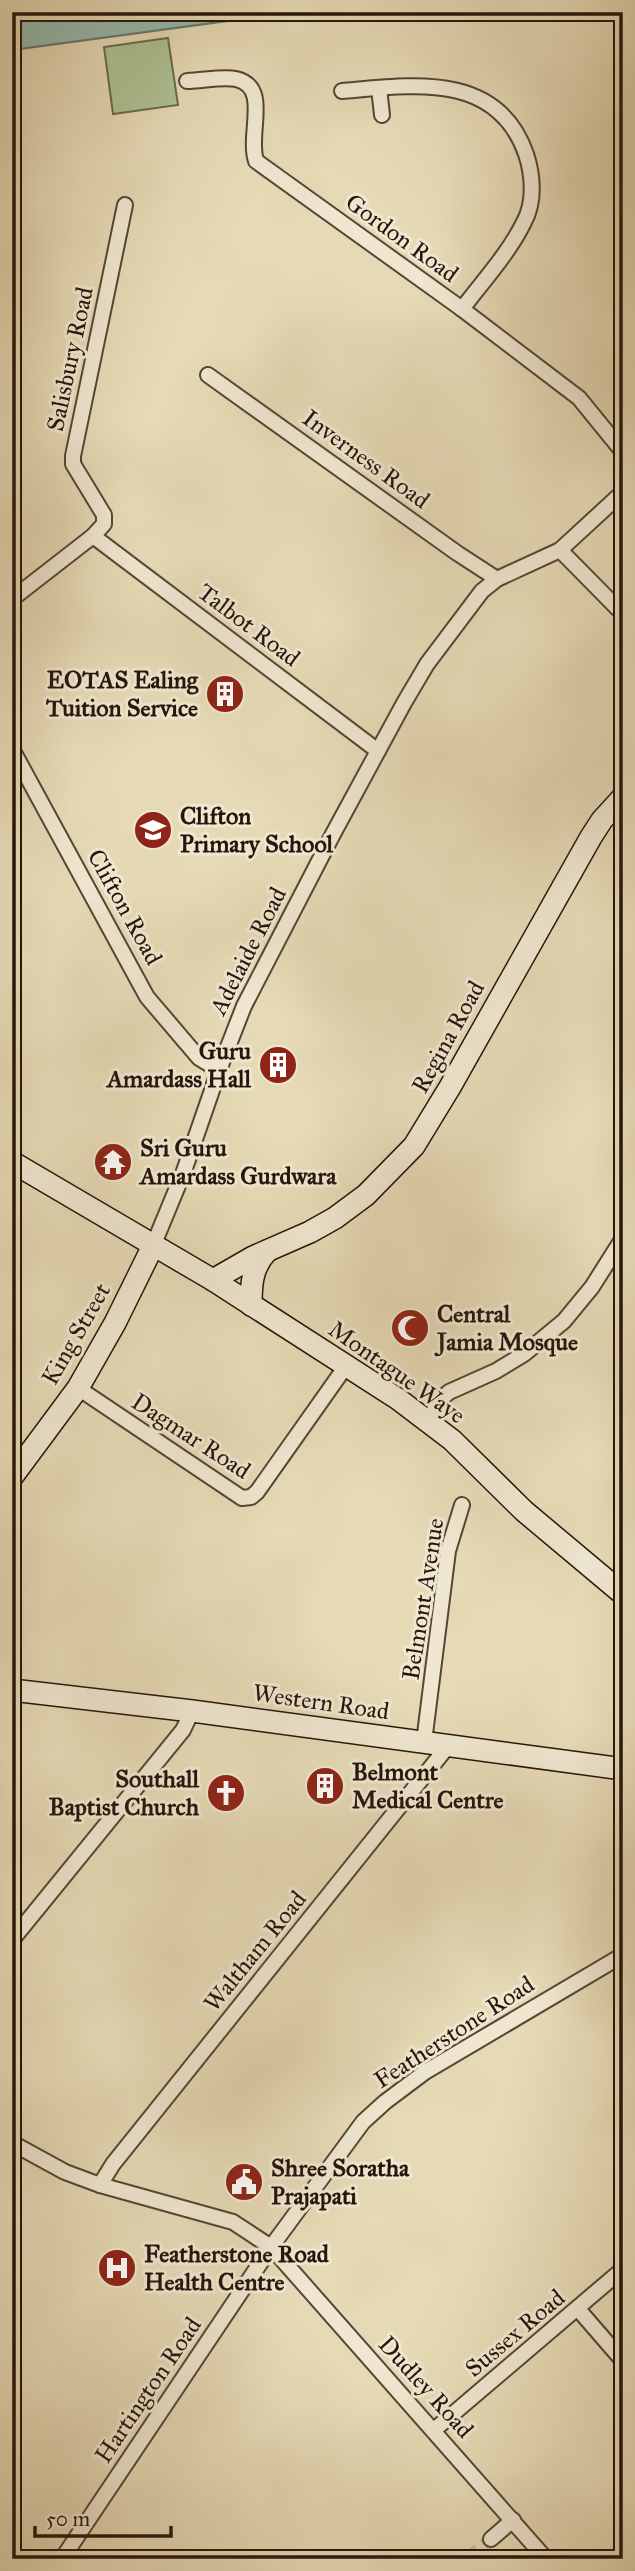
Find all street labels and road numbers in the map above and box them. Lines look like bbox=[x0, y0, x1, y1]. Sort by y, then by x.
street label: Gordon Road bbox=[340, 187, 464, 289]
street label: Salisbury Road bbox=[40, 284, 100, 434]
street label: Inverness Road bbox=[297, 403, 435, 515]
street label: Talbot Road bbox=[192, 577, 306, 673]
street label: Clifton Road bbox=[81, 844, 169, 970]
street label: Adelaide Road bbox=[202, 882, 293, 1021]
street label: Regina Road bbox=[405, 976, 491, 1098]
street label: King Street bbox=[35, 1277, 117, 1390]
street label: Montague Waye bbox=[323, 1314, 471, 1430]
street label: Dagmar Road bbox=[126, 1386, 256, 1486]
street label: Belmont Avenue bbox=[395, 1516, 451, 1682]
street label: Western Road bbox=[251, 1678, 391, 1726]
street label: Waltham Road bbox=[197, 1885, 313, 2017]
street label: Featherstone Road bbox=[368, 1969, 540, 2095]
street label: Sussex Road bbox=[459, 2283, 571, 2383]
street label: Hartington Road bbox=[88, 2311, 208, 2469]
street label: Dudley Road bbox=[372, 2330, 480, 2444]

